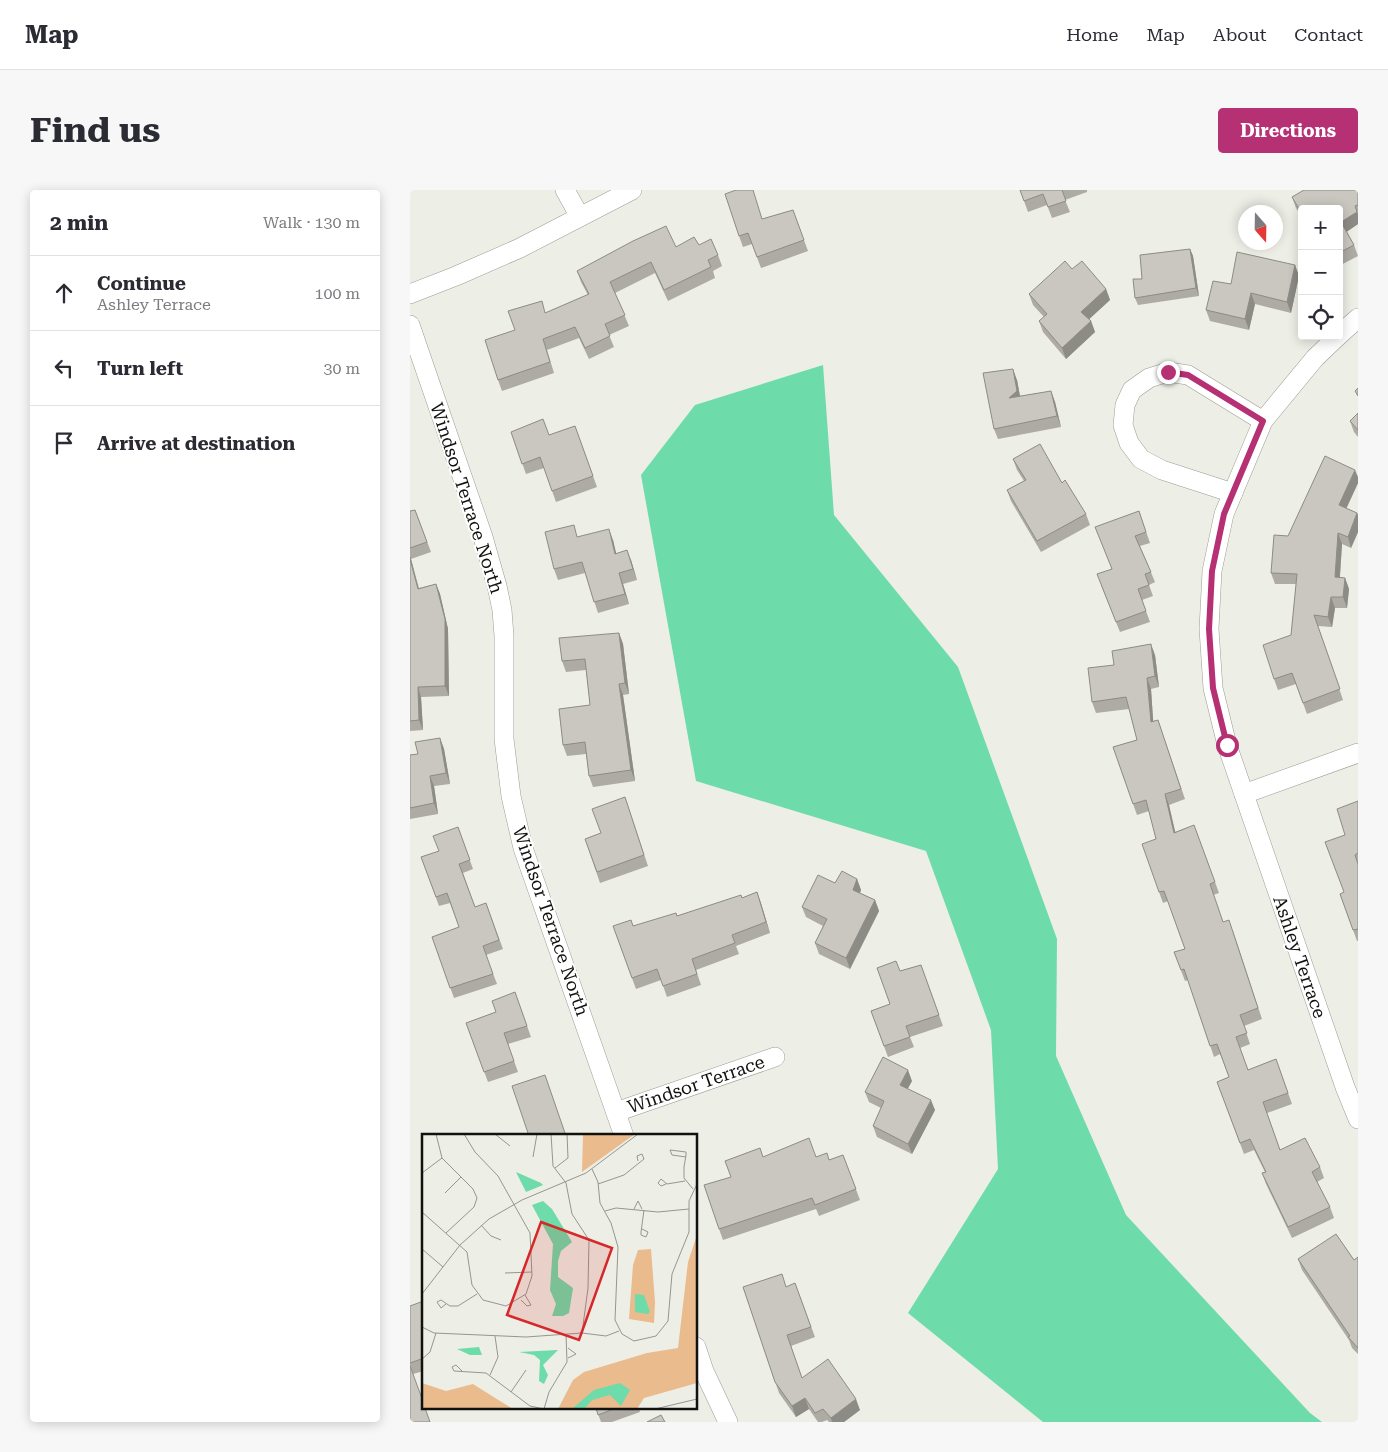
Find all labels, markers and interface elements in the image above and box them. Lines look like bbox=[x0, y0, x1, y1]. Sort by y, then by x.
text: Map bbox=[25, 21, 79, 49]
text: Home bbox=[1066, 24, 1118, 45]
text: Map bbox=[1146, 24, 1185, 45]
text: About bbox=[1213, 24, 1266, 45]
text: Contact bbox=[1294, 24, 1363, 45]
button: Directions bbox=[1218, 108, 1358, 153]
text: Find us bbox=[30, 110, 160, 151]
north arrow bbox=[1238, 205, 1283, 250]
map controls bbox=[1298, 205, 1343, 340]
button: + bbox=[1298, 205, 1343, 250]
text: 2 min bbox=[50, 211, 108, 235]
text: Walk · 130 m bbox=[263, 213, 360, 232]
button: − bbox=[1298, 250, 1343, 295]
text: Continue bbox=[97, 272, 186, 295]
icon: ahead bbox=[50, 279, 78, 307]
text: 100 m bbox=[314, 284, 360, 303]
text: Ashley Terrace bbox=[97, 295, 211, 314]
button: locate bbox=[1298, 295, 1343, 340]
icon: left bbox=[50, 354, 78, 382]
text: Turn left bbox=[97, 357, 183, 380]
text: 30 m bbox=[323, 359, 360, 378]
route end bbox=[1157, 361, 1180, 384]
street label: Windsor Terrace North bbox=[426, 400, 508, 596]
icon: arrive bbox=[50, 429, 78, 457]
text: Arrive at destination bbox=[97, 432, 295, 455]
route start bbox=[1216, 734, 1239, 757]
street label: Windsor Terrace North bbox=[509, 823, 593, 1019]
street label: Ashley Terrace bbox=[1269, 893, 1331, 1021]
street label: Windsor Terrace bbox=[625, 1051, 767, 1117]
inset map bbox=[422, 1134, 698, 1410]

